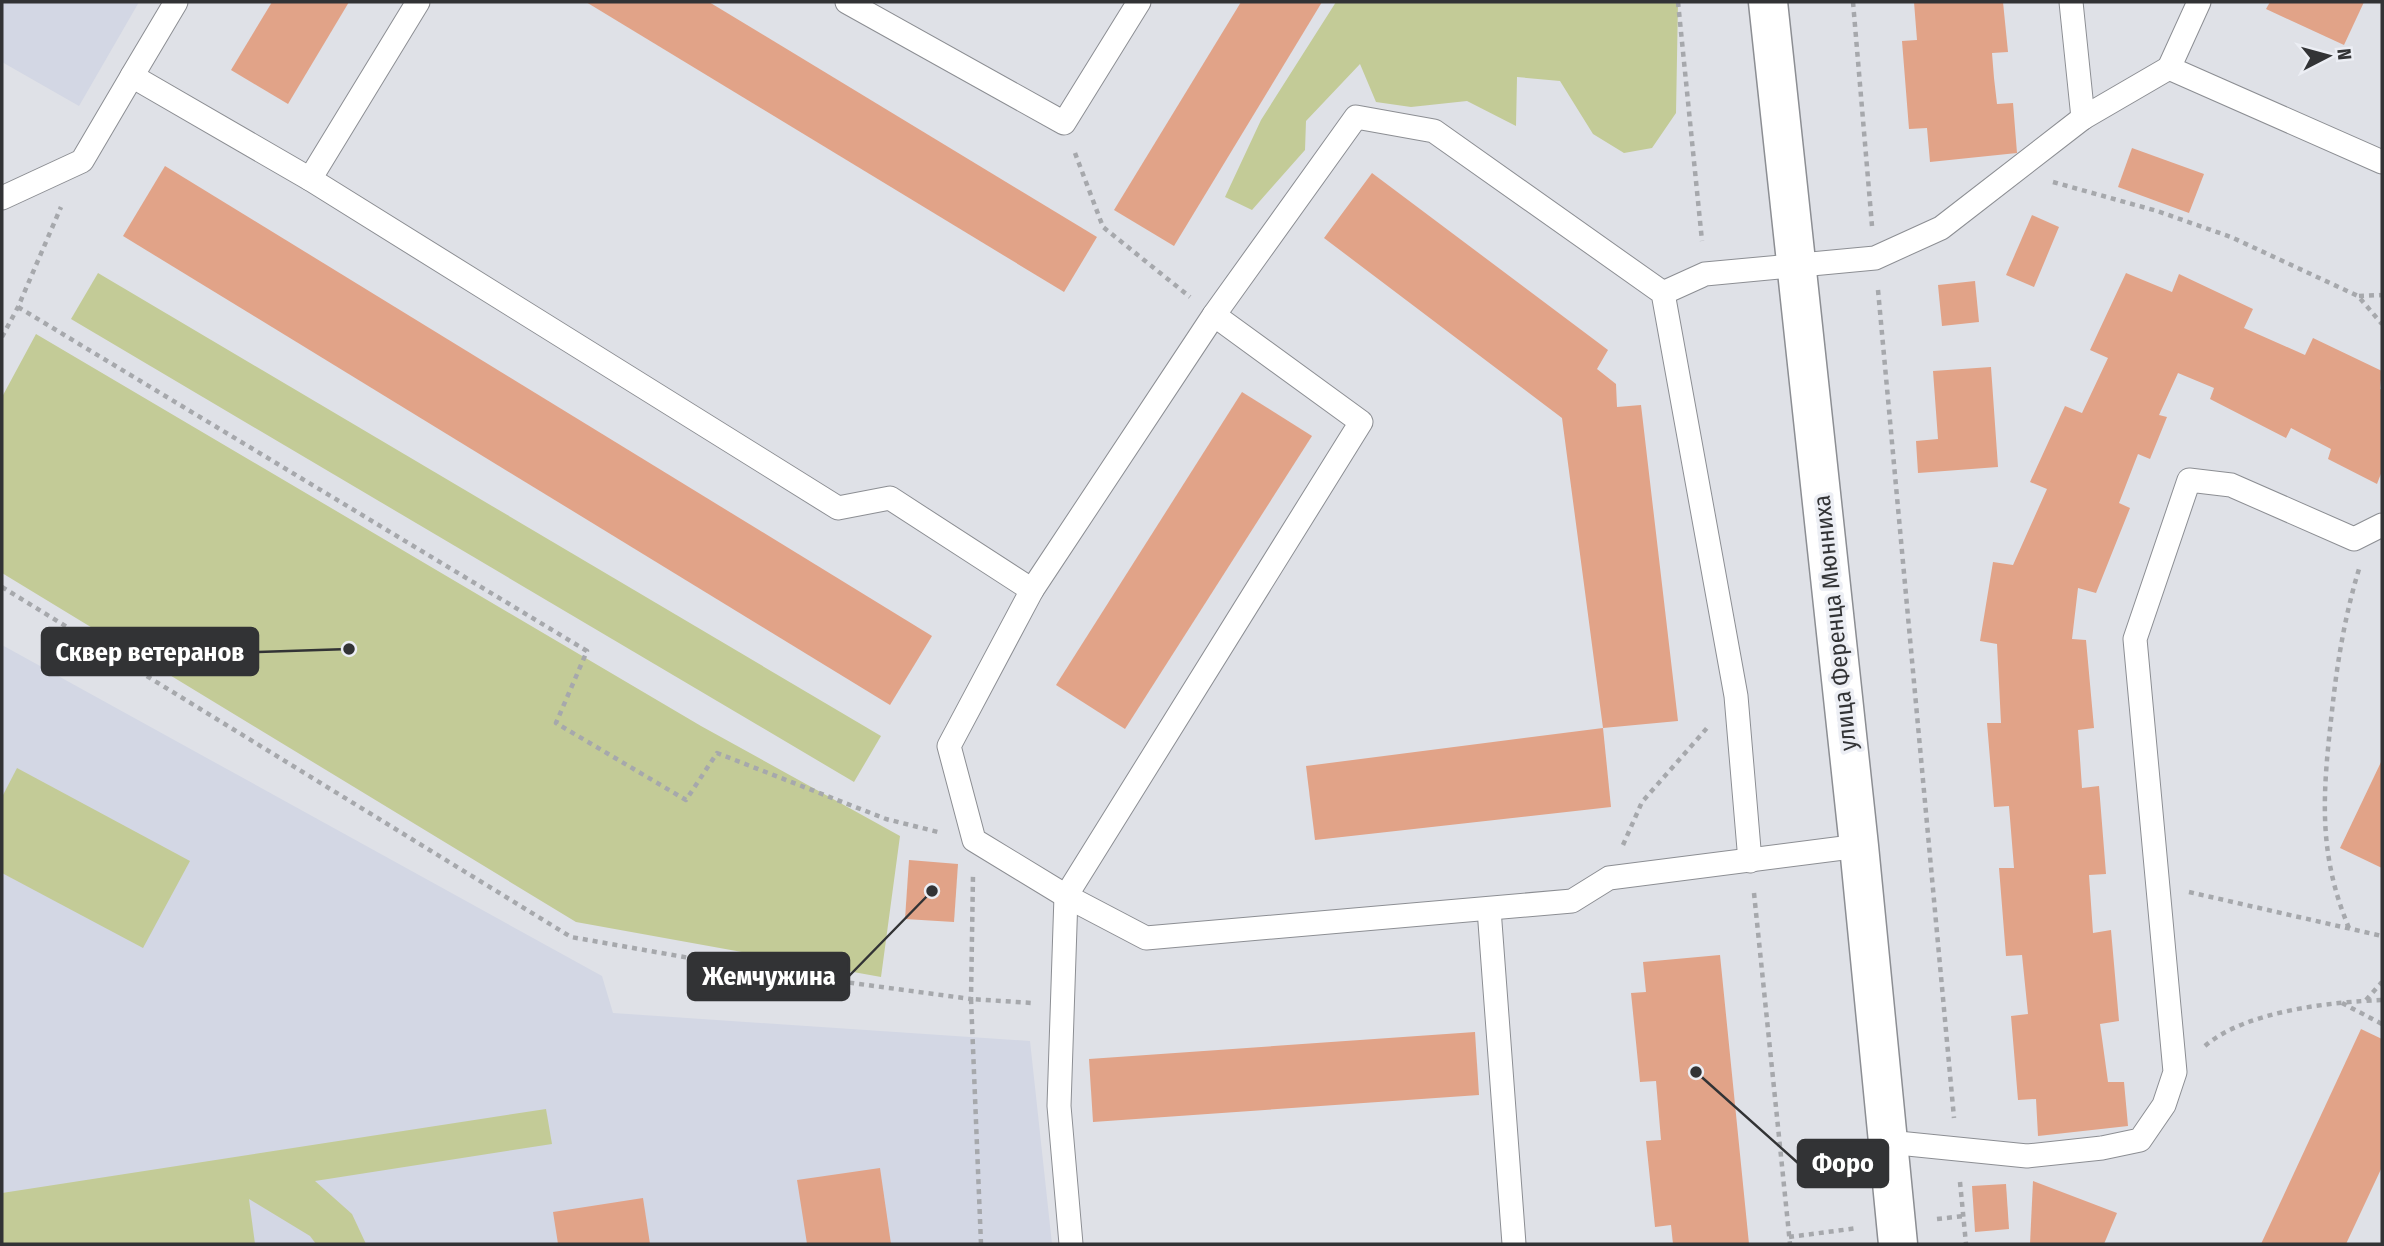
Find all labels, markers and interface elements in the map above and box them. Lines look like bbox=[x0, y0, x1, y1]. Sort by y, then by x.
north arrow bbox=[2293, 21, 2363, 91]
text: N bbox=[2332, 47, 2356, 61]
street label: улица Ференца Мюнниха bbox=[1808, 494, 1862, 752]
callout: Сквер ветеранов bbox=[42, 628, 258, 675]
text: Сквер ветеранов bbox=[56, 637, 244, 668]
callout: Жемчужина bbox=[688, 953, 849, 1000]
text: Жемчужина bbox=[701, 961, 836, 992]
callout: Форо bbox=[1798, 1140, 1888, 1187]
text: Форо bbox=[1812, 1148, 1874, 1179]

